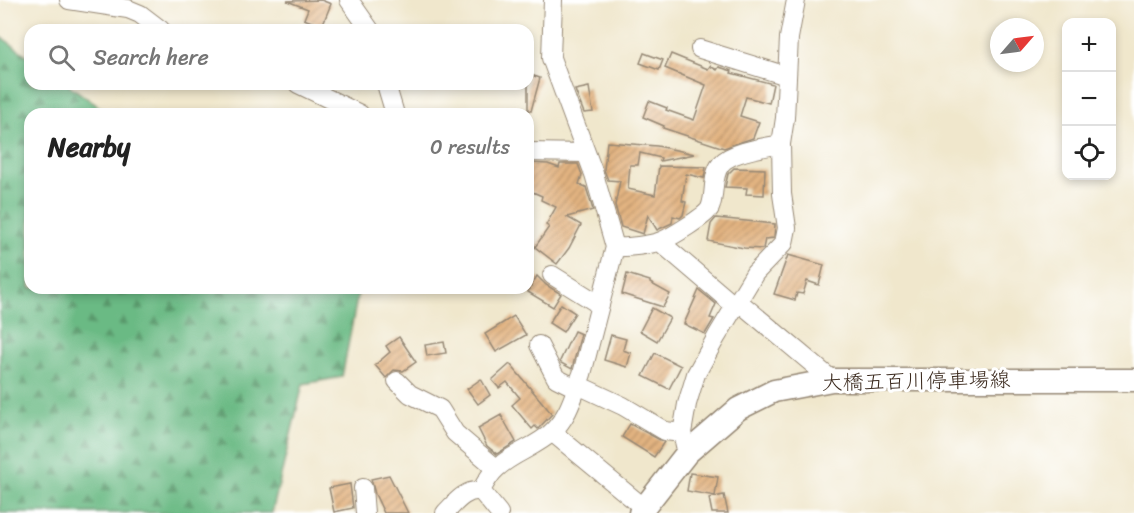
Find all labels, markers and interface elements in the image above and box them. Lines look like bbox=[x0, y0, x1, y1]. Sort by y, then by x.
north arrow bbox=[990, 18, 1044, 72]
map controls bbox=[1062, 18, 1116, 180]
button: + bbox=[1062, 18, 1116, 72]
search box bbox=[24, 24, 534, 90]
text: Search here bbox=[93, 38, 209, 77]
icon: search bbox=[45, 41, 78, 74]
button: − bbox=[1062, 72, 1116, 126]
text: Nearby bbox=[48, 124, 130, 170]
button: locate bbox=[1062, 126, 1116, 180]
text: 0 results bbox=[430, 130, 510, 165]
street label: 大橋五百川停車場線 bbox=[821, 360, 1011, 402]

